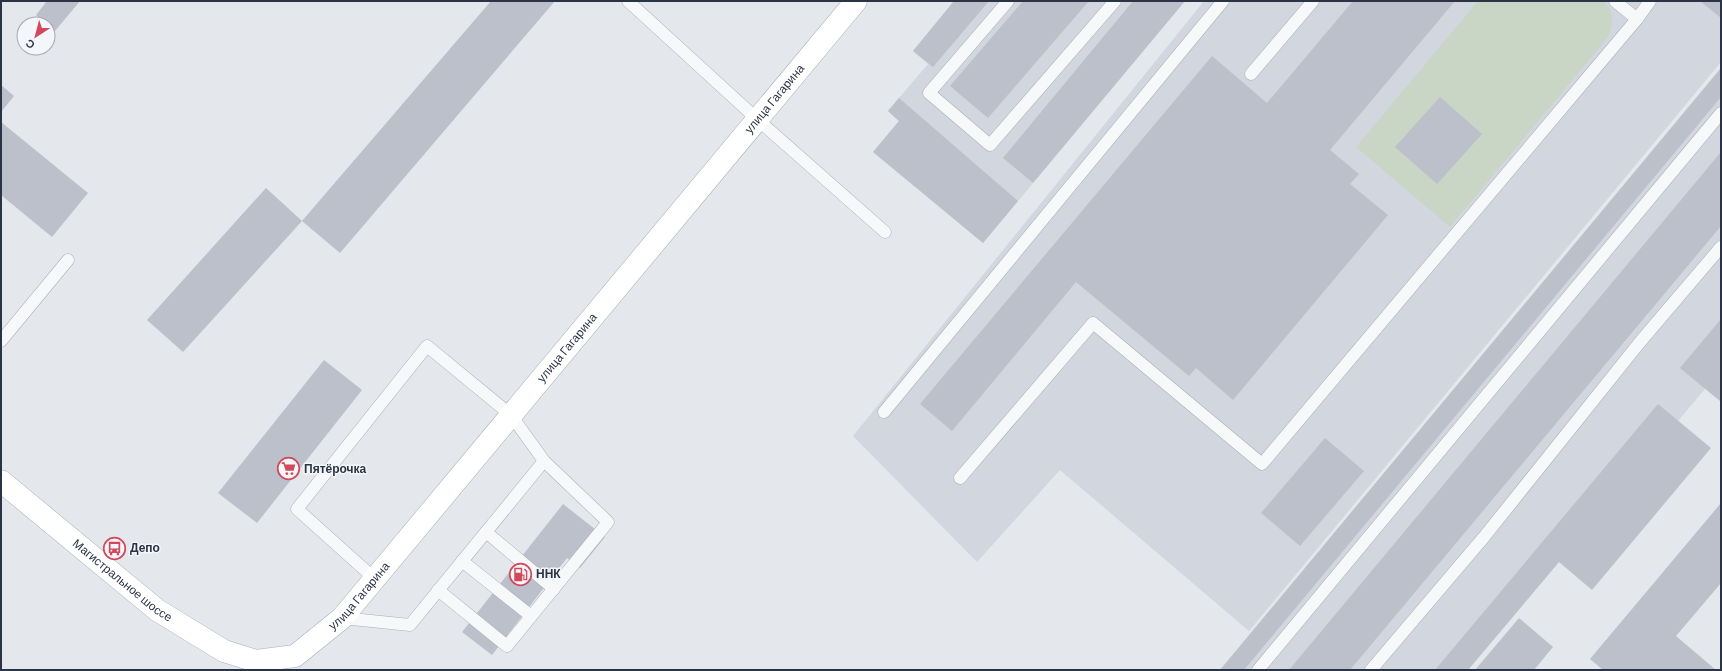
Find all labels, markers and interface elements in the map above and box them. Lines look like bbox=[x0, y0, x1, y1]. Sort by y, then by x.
north arrow bbox=[16, 16, 56, 56]
text: С bbox=[23, 37, 37, 52]
street label: улица Гагарина bbox=[741, 61, 807, 136]
street label: улица Гагарина bbox=[534, 310, 599, 385]
supermarket icon: Пятёрочка bbox=[275, 456, 301, 482]
place label: Пятёрочка bbox=[304, 461, 367, 476]
bus stop icon: Депо bbox=[102, 535, 128, 561]
street label: Магистральное шоссе bbox=[71, 536, 175, 624]
place label: Депо bbox=[130, 540, 160, 555]
street label: улица Гагарина bbox=[325, 558, 392, 633]
fuel station icon: ННК bbox=[507, 561, 533, 587]
place label: ННК bbox=[536, 566, 561, 580]

